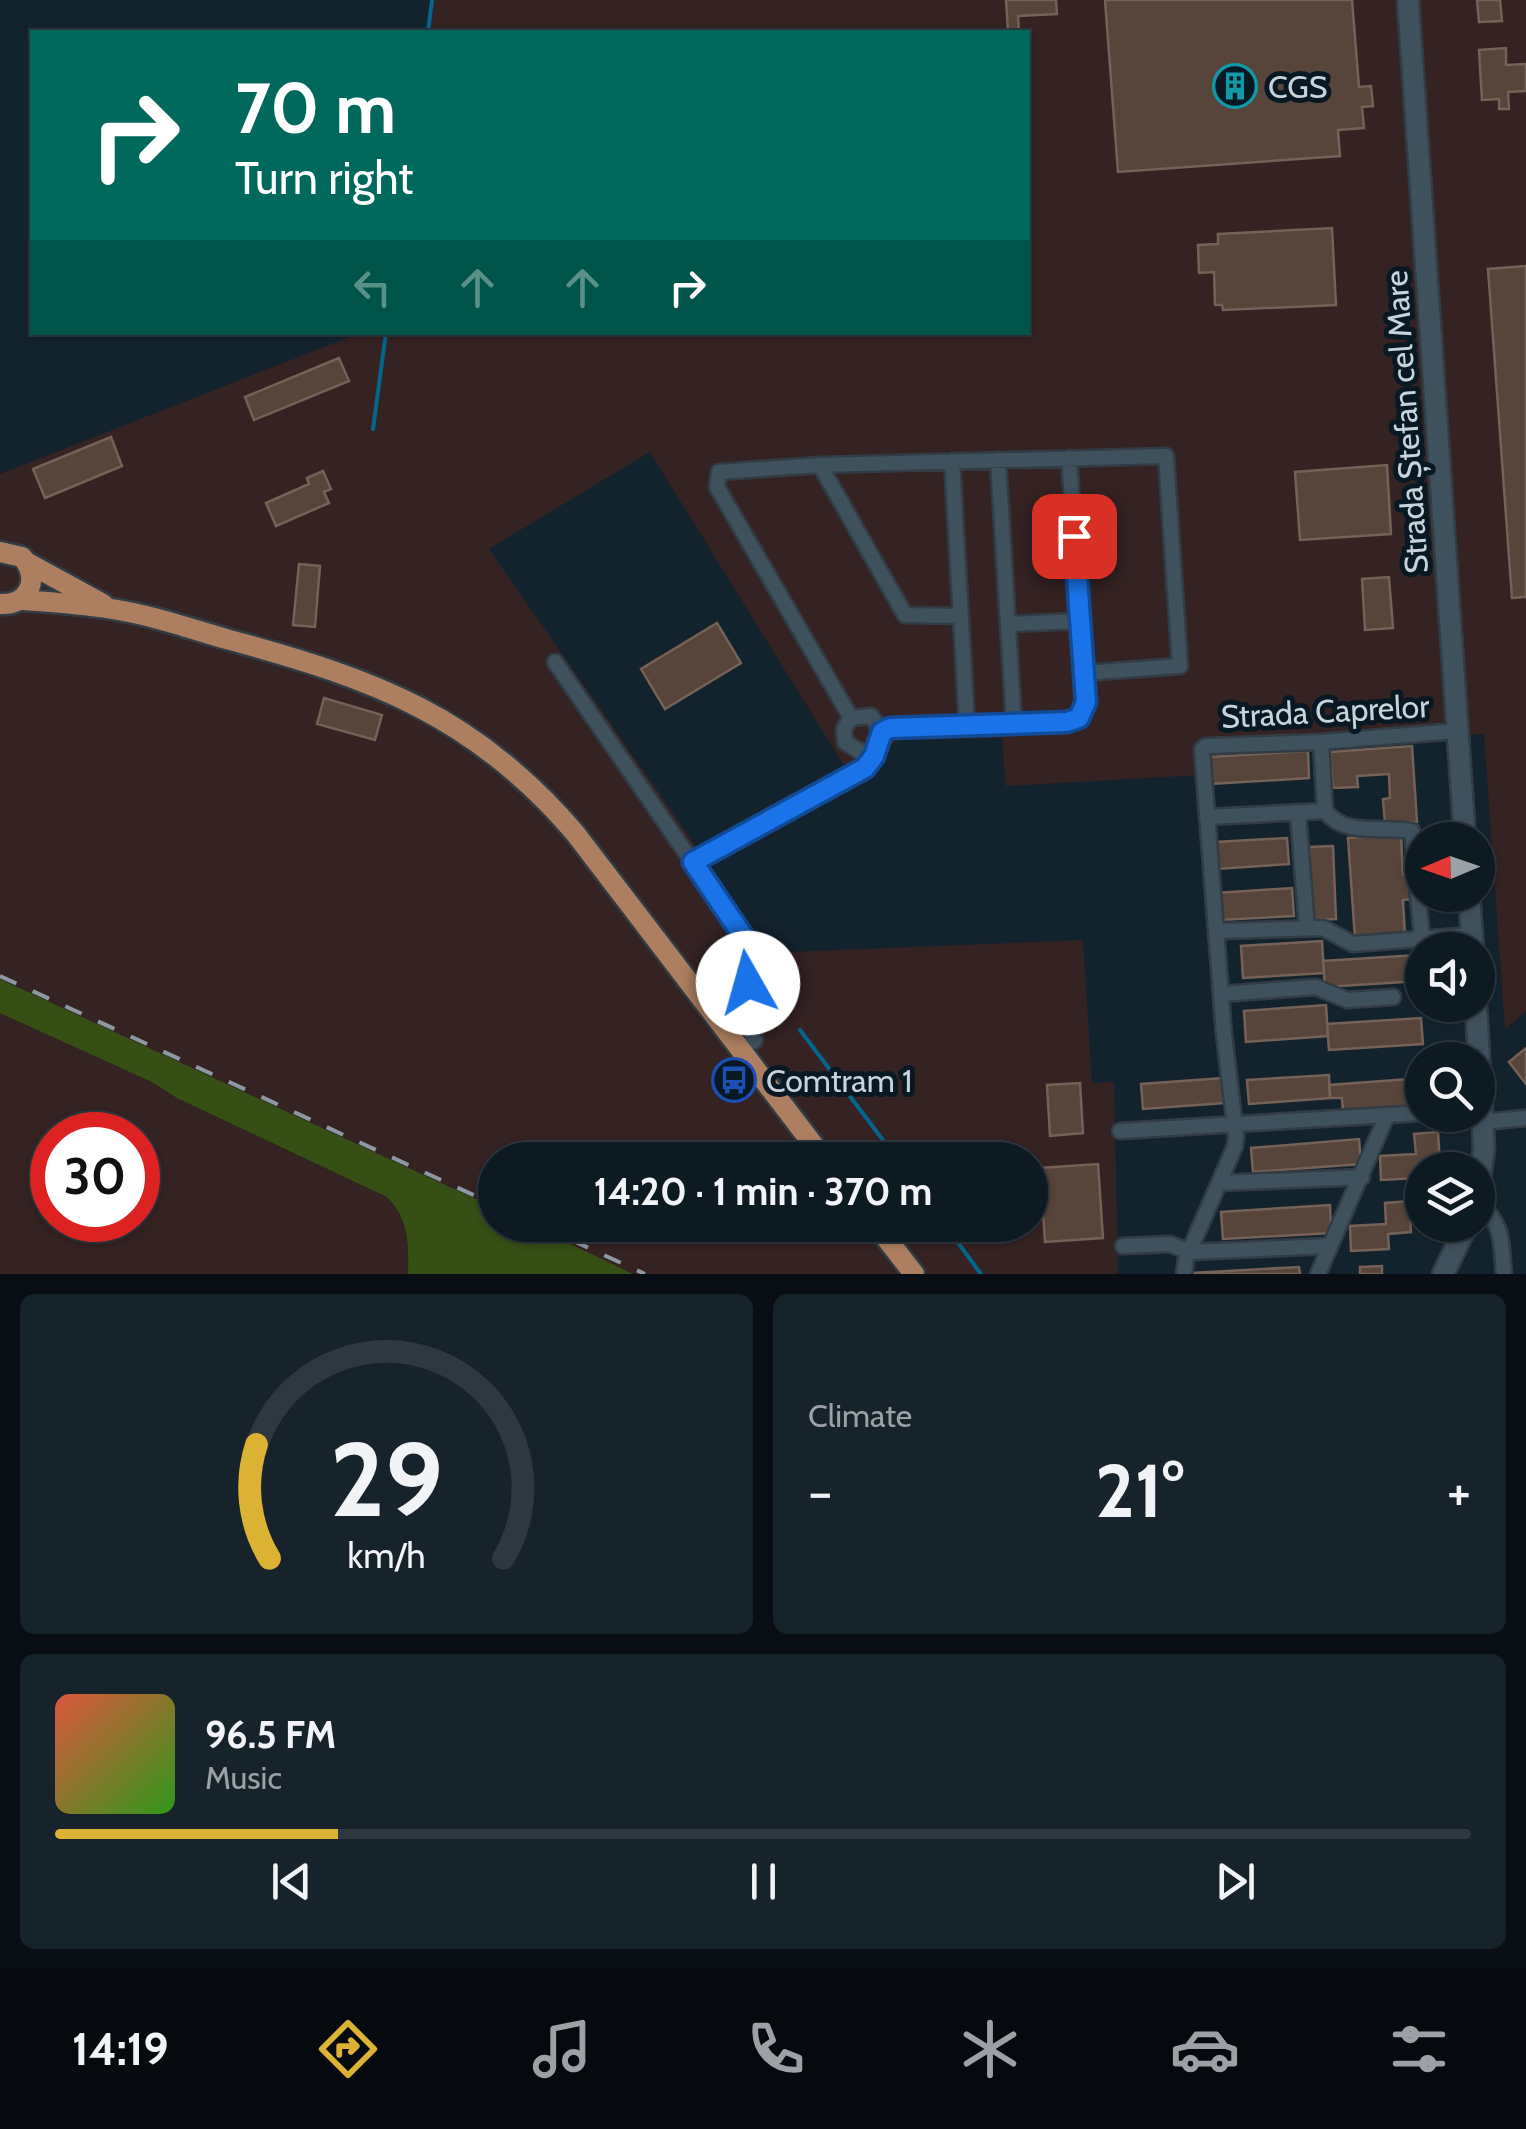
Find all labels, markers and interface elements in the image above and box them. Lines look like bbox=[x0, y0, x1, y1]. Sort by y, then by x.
building icon: CGS bbox=[1212, 63, 1258, 109]
text: 70 m bbox=[235, 65, 396, 151]
place label: CGS bbox=[1268, 67, 1327, 106]
icon: right bbox=[70, 70, 200, 200]
text: Turn right bbox=[235, 151, 414, 205]
icon: left bbox=[345, 260, 400, 315]
icon: ahead bbox=[450, 260, 505, 315]
icon: ahead bbox=[555, 260, 610, 315]
icon: right bbox=[660, 260, 715, 315]
street label: Strada Ștefan cel Mare bbox=[1376, 269, 1438, 575]
pin bbox=[1032, 494, 1117, 579]
icon: arrive bbox=[1047, 509, 1102, 564]
street label: Strada Caprelor bbox=[1220, 686, 1431, 736]
north arrow bbox=[1405, 822, 1495, 912]
map controls bbox=[1405, 822, 1495, 1242]
position arrow bbox=[696, 931, 800, 1035]
button: sound bbox=[1405, 932, 1495, 1022]
button: search bbox=[1405, 1042, 1495, 1132]
bus stop icon: Comtram 1 bbox=[711, 1057, 757, 1103]
place label: Comtram 1 bbox=[766, 1061, 912, 1100]
speed limit sign: 30 bbox=[30, 1112, 160, 1242]
button: layers bbox=[1405, 1152, 1495, 1242]
text: 14:20 · 1 min · 370 m bbox=[594, 1168, 932, 1215]
text: Climate bbox=[808, 1396, 912, 1435]
text: 29 bbox=[330, 1416, 443, 1542]
text: 21° bbox=[1095, 1445, 1184, 1536]
text: − bbox=[808, 1458, 832, 1525]
text: + bbox=[1447, 1458, 1471, 1525]
text: km/h bbox=[347, 1534, 426, 1577]
text: 96.5 FM bbox=[205, 1711, 336, 1758]
text: Music bbox=[205, 1758, 282, 1797]
icon: previous bbox=[264, 1854, 319, 1909]
icon: pause bbox=[736, 1854, 791, 1909]
icon: next bbox=[1208, 1854, 1263, 1909]
icon: directions bbox=[313, 2014, 383, 2084]
icon: music bbox=[527, 2014, 597, 2084]
icon: phone bbox=[741, 2014, 811, 2084]
icon: climate bbox=[955, 2014, 1025, 2084]
icon: car bbox=[1170, 2014, 1240, 2084]
icon: filters bbox=[1384, 2014, 1454, 2084]
text: 14:19 bbox=[72, 2022, 169, 2076]

